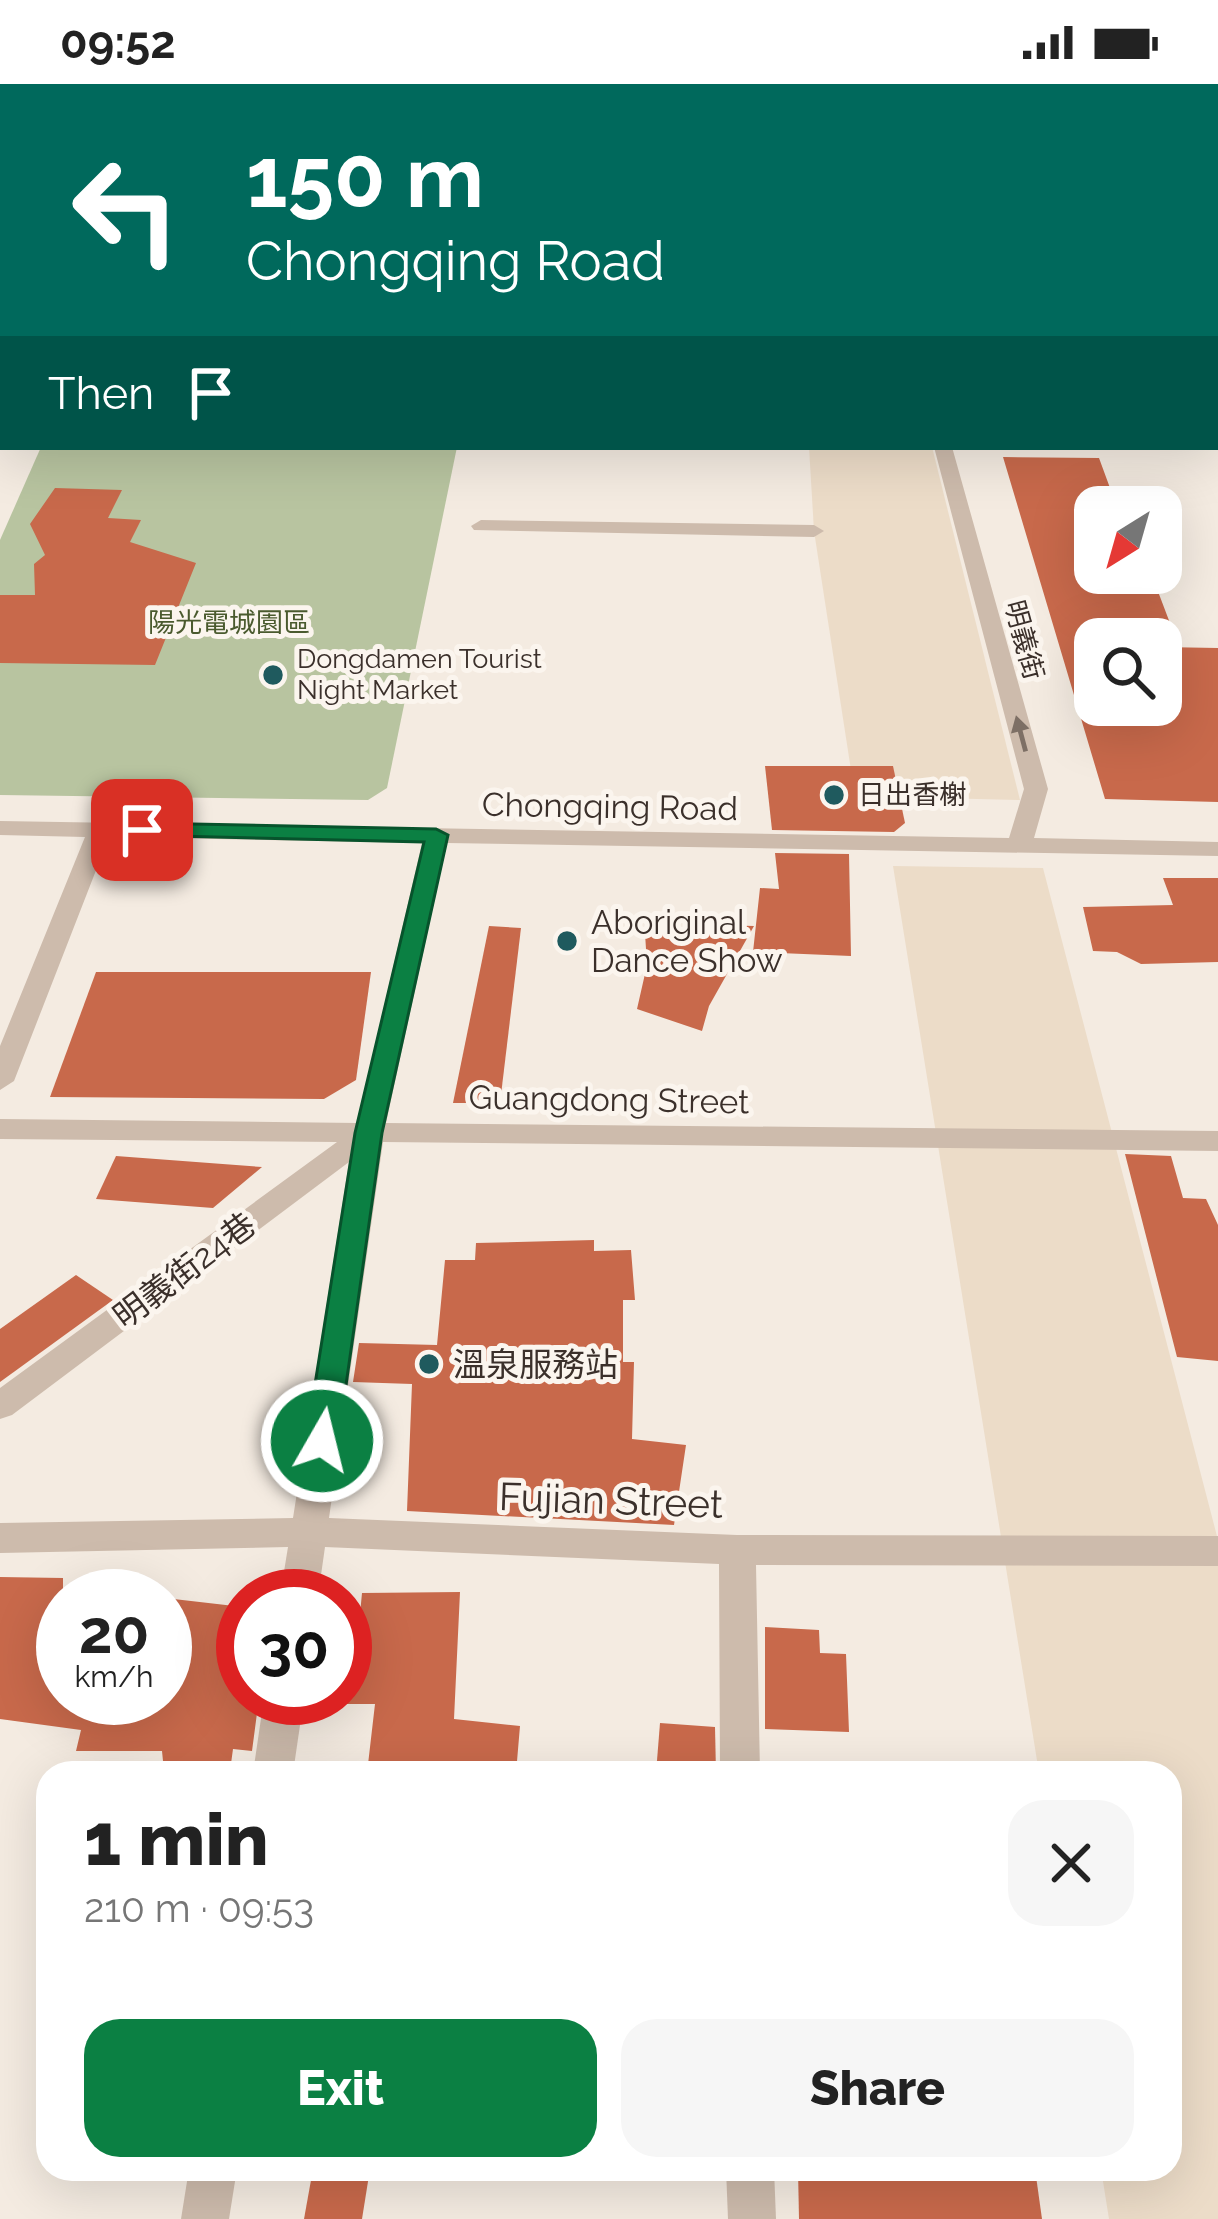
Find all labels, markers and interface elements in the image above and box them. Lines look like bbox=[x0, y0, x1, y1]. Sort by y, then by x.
text: 09:52 bbox=[60, 16, 176, 69]
text: 150 m bbox=[246, 128, 484, 227]
icon: left bbox=[48, 132, 204, 288]
text: Chongqing Road bbox=[246, 229, 665, 293]
icon: arrive bbox=[178, 360, 244, 426]
text: Then bbox=[48, 367, 154, 420]
north arrow bbox=[1074, 486, 1182, 594]
map controls bbox=[1074, 486, 1182, 726]
street label: 明義街 bbox=[999, 597, 1050, 683]
park label: 陽光電城園區 bbox=[148, 607, 310, 638]
button: search bbox=[1074, 618, 1182, 726]
place label: Dongdamen Tourist Night Market bbox=[297, 643, 542, 705]
marker: Dongdamen Tourist Night Market bbox=[260, 662, 286, 688]
one-way arrow bbox=[1011, 715, 1030, 752]
pin bbox=[91, 779, 193, 881]
place label: 日出香榭 bbox=[858, 779, 966, 810]
marker: 日出香榭 bbox=[821, 782, 847, 808]
street label: Chongqing Road bbox=[482, 785, 738, 828]
icon: arrive bbox=[109, 797, 175, 863]
place label: Aboriginal Dance Show bbox=[591, 903, 783, 980]
marker: Aboriginal Dance Show bbox=[554, 928, 580, 954]
street label: Guangdong Street bbox=[468, 1078, 750, 1121]
street label: 明義街24巷 bbox=[106, 1205, 263, 1336]
place label: 溫泉服務站 bbox=[453, 1345, 618, 1384]
marker: 溫泉服務站 bbox=[416, 1351, 442, 1377]
position arrow bbox=[259, 1378, 385, 1504]
street label: Fujian Street bbox=[498, 1473, 724, 1527]
speed limit sign: 30 bbox=[216, 1569, 372, 1725]
text: 20 bbox=[79, 1597, 149, 1667]
text: km/h bbox=[74, 1659, 154, 1694]
text: 1 min bbox=[84, 1797, 269, 1882]
button: close bbox=[1008, 1800, 1134, 1926]
text: 210 m · 09:53 bbox=[84, 1885, 314, 1931]
button: Exit bbox=[84, 2019, 597, 2157]
button: Share bbox=[621, 2019, 1134, 2157]

